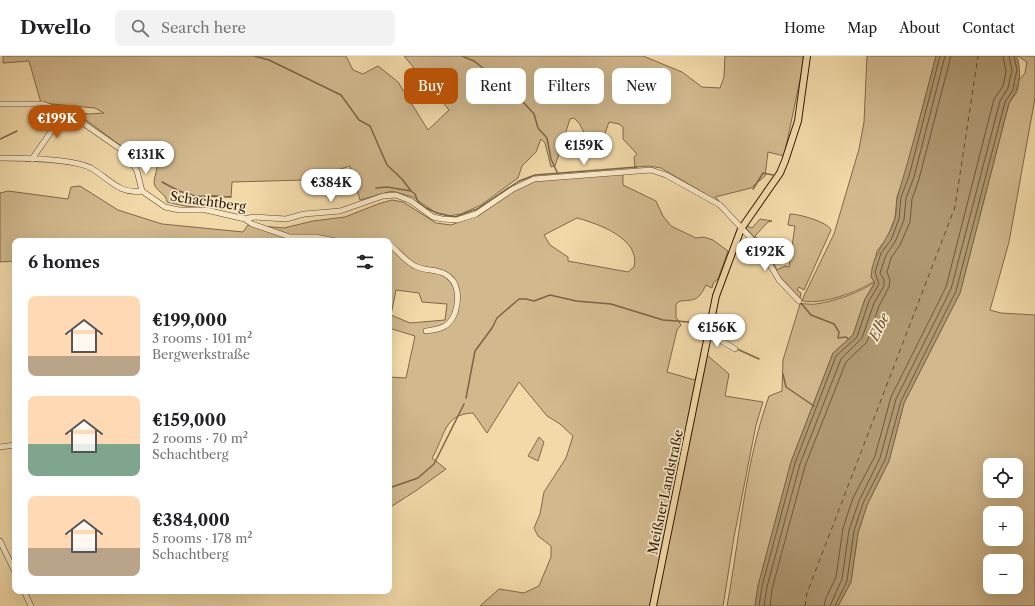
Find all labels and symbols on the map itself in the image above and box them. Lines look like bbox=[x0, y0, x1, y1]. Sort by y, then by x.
pin: €199K bbox=[29, 105, 85, 139]
pin: €159K bbox=[556, 132, 612, 166]
pin: €131K bbox=[118, 141, 174, 175]
pin: €384K bbox=[303, 169, 359, 203]
street label: Schachtberg bbox=[169, 188, 247, 214]
pin: €192K bbox=[737, 238, 793, 272]
water label: Elbe bbox=[864, 309, 894, 345]
pin: €156K bbox=[689, 314, 745, 348]
street label: Meißner Landstraße bbox=[644, 428, 686, 556]

